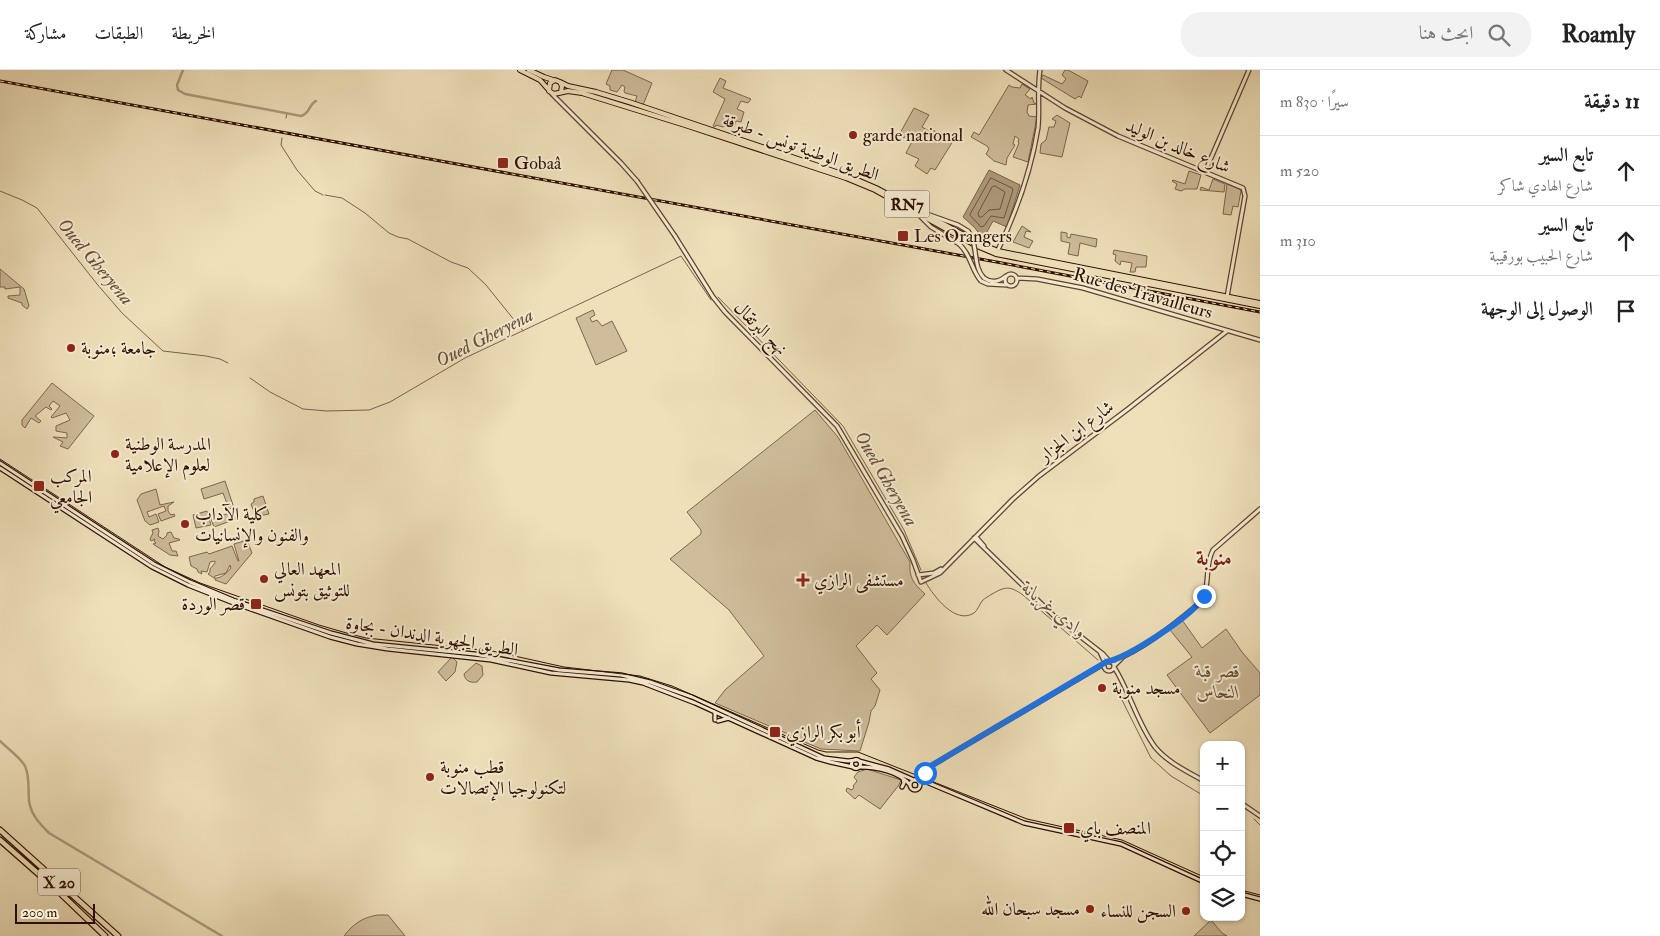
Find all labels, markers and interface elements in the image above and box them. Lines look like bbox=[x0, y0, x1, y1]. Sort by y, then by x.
search box bbox=[1181, 12, 1531, 57]
text: Roamly bbox=[1561, 19, 1635, 50]
text: ابحث هنا bbox=[1419, 21, 1473, 45]
icon: search bbox=[1485, 21, 1513, 49]
text: مشاركة bbox=[25, 22, 66, 45]
text: الطبقات bbox=[94, 22, 143, 45]
text: الخريطة bbox=[171, 22, 215, 45]
text: 11 دقيقة bbox=[1584, 88, 1640, 115]
text: سيرًا · 830 m bbox=[1280, 92, 1349, 112]
street label: الطريق الوطنية تونس - طبرقة bbox=[720, 109, 882, 186]
street label: شارع خالد بن الوليد bbox=[1121, 114, 1234, 182]
place label: garde national bbox=[863, 124, 964, 147]
marker: garde national bbox=[847, 129, 859, 141]
text: تابع السير bbox=[1539, 143, 1593, 167]
place label: Gobaâ bbox=[514, 152, 562, 175]
marker: Gobaâ bbox=[496, 156, 510, 170]
icon: ahead bbox=[1612, 157, 1640, 185]
text: 520 m bbox=[1280, 161, 1319, 181]
text: شارع الهادي شاكر bbox=[1498, 176, 1593, 196]
road number: RN7 bbox=[884, 190, 930, 218]
water label: Oued Gheryena bbox=[52, 213, 139, 310]
text: تابع السير bbox=[1539, 213, 1593, 237]
place label: Les Orangers bbox=[914, 225, 1012, 248]
icon: ahead bbox=[1612, 227, 1640, 255]
marker: Les Orangers bbox=[896, 229, 910, 243]
text: 310 m bbox=[1280, 231, 1316, 251]
text: شارع الحبيب بورقيبة bbox=[1489, 246, 1593, 266]
street label: Rue des Travailleurs bbox=[1071, 263, 1215, 324]
street label: نهج البرتقال bbox=[726, 297, 792, 363]
text: الوصول إلى الوجهة bbox=[1481, 297, 1593, 321]
icon: arrive bbox=[1612, 297, 1640, 325]
water label: Oued Gheryena bbox=[432, 303, 538, 373]
place label: جامعة ؛منوبة bbox=[81, 337, 156, 360]
marker: جامعة ؛منوبة bbox=[65, 342, 77, 354]
street label: شارع ابن الجزار bbox=[1032, 396, 1120, 471]
water label: Oued Gheryena bbox=[849, 426, 923, 531]
place label: المدرسة الوطنية لعلوم الإعلامية bbox=[125, 433, 211, 481]
marker: المدرسة الوطنية لعلوم الإعلامية bbox=[109, 448, 121, 460]
place label: المركب الجامعي bbox=[50, 465, 92, 514]
marker: المركب الجامعي bbox=[32, 479, 46, 493]
place label: كلية الآداب والفنون والإنسانيات bbox=[195, 503, 309, 548]
marker: كلية الآداب والفنون والإنسانيات bbox=[179, 518, 191, 530]
district label: منوبة bbox=[1196, 544, 1232, 572]
place label: المعهد العالي للتوثيق بتونس bbox=[274, 558, 350, 602]
place label: مستشفى الرازي bbox=[814, 569, 904, 595]
marker: المعهد العالي للتوثيق بتونس bbox=[258, 573, 270, 585]
marker: مستشفى الرازي bbox=[796, 573, 810, 587]
water label: وادي غريانة bbox=[1013, 575, 1092, 646]
route end bbox=[1193, 585, 1216, 608]
place label: قصر الوردة bbox=[182, 593, 245, 616]
marker: قصر الوردة bbox=[249, 597, 263, 611]
street label: الطريق الجهوية الدندان - بجاوة bbox=[344, 612, 520, 661]
park label: قصر قبة النحاس bbox=[1194, 660, 1240, 704]
place label: مسجد منوبة bbox=[1112, 677, 1180, 700]
marker: مسجد منوبة bbox=[1096, 682, 1108, 694]
place label: أبو بكر الرازي bbox=[786, 719, 861, 747]
marker: أبو بكر الرازي bbox=[768, 725, 782, 739]
map controls bbox=[1200, 741, 1245, 921]
button: + bbox=[1200, 741, 1245, 786]
place label: قطب منوبة لتكنولوجيا الإتصالات bbox=[440, 756, 566, 801]
route start bbox=[914, 762, 937, 785]
marker: قطب منوبة لتكنولوجيا الإتصالات bbox=[424, 771, 436, 783]
button: − bbox=[1200, 786, 1245, 831]
place label: المنصف باي bbox=[1080, 817, 1151, 843]
marker: المنصف باي bbox=[1062, 821, 1076, 835]
button: locate bbox=[1200, 831, 1245, 876]
road number: X 20 bbox=[38, 869, 80, 896]
button: layers bbox=[1200, 876, 1245, 921]
place label: مسجد سبحان الله bbox=[981, 895, 1080, 921]
place label: السجن للنساء bbox=[1100, 900, 1176, 923]
scale bar bbox=[15, 901, 95, 924]
marker: مسجد سبحان الله bbox=[1084, 903, 1096, 915]
text: 200 m bbox=[22, 904, 57, 921]
marker: السجن للنساء bbox=[1180, 905, 1192, 917]

